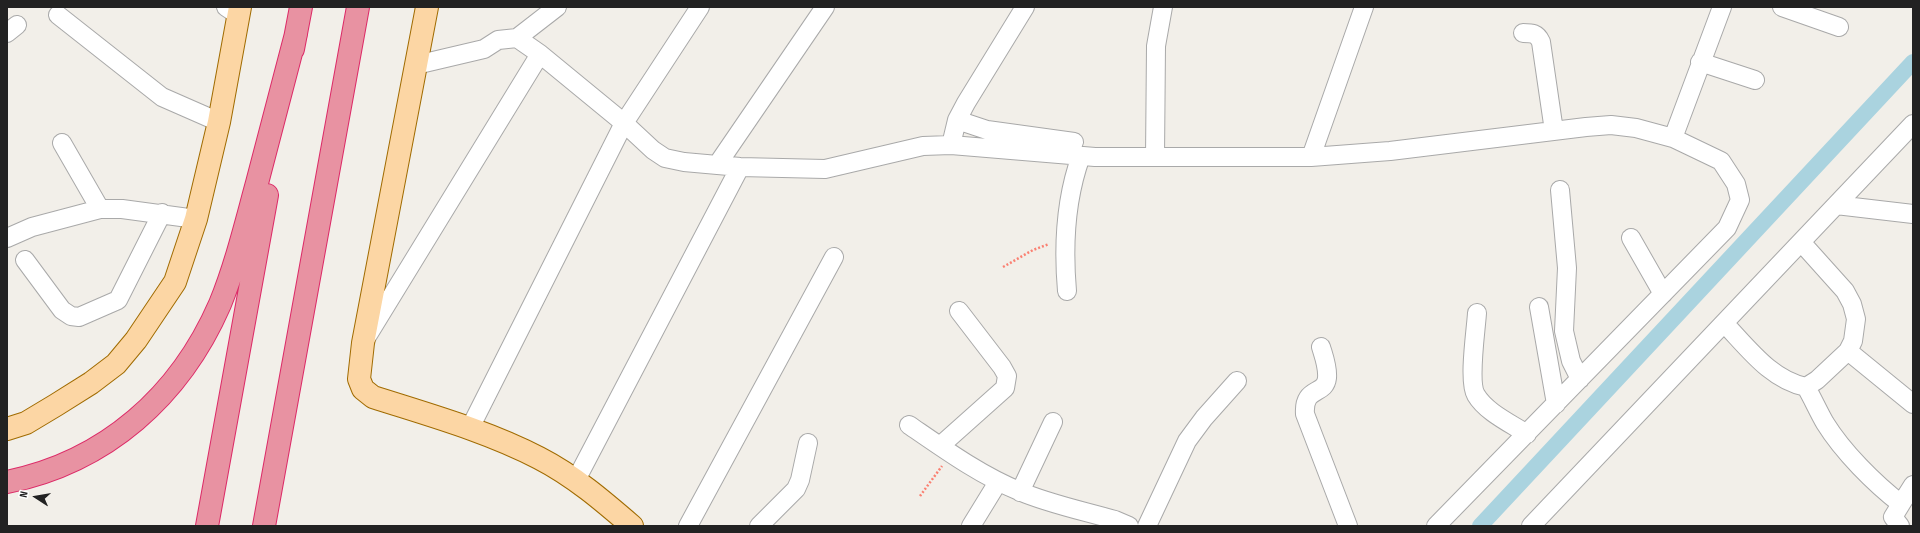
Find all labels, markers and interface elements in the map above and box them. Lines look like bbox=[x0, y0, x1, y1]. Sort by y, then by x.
north arrow bbox=[16, 477, 56, 517]
text: N bbox=[17, 490, 31, 499]

